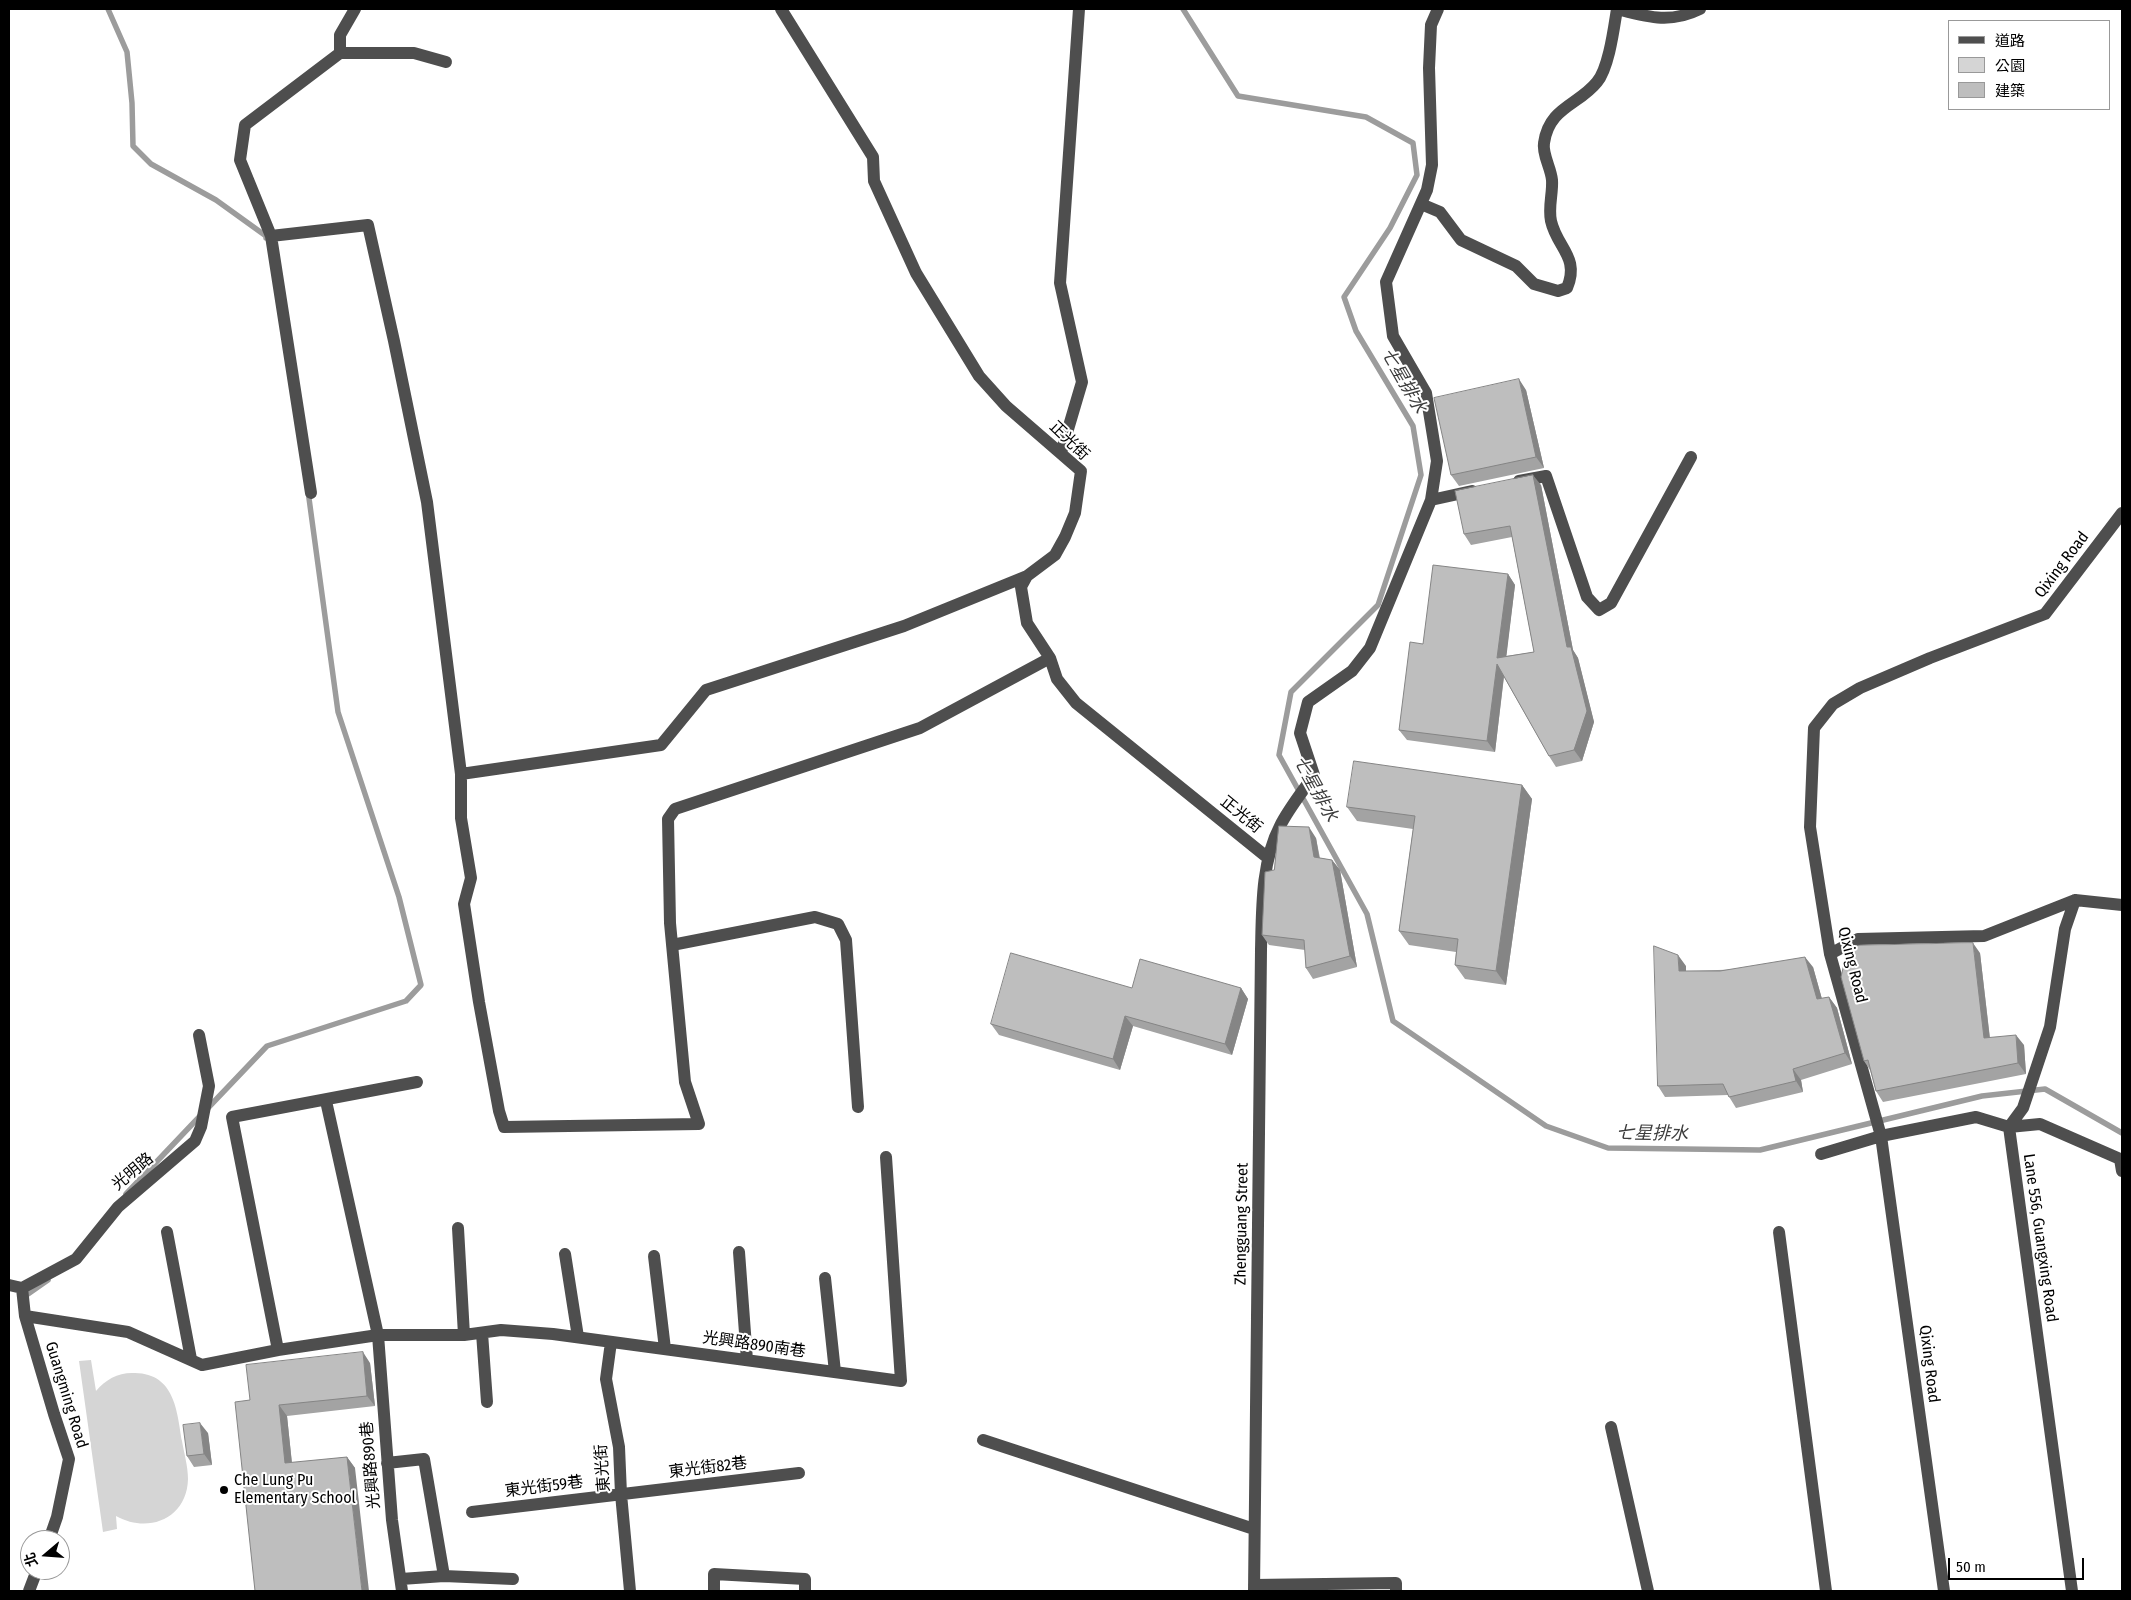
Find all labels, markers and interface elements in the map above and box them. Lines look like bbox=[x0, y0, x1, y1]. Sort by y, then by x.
legend bbox=[1948, 20, 2111, 110]
text: 道路 bbox=[1995, 32, 2025, 50]
text: 公園 bbox=[1995, 57, 2025, 75]
text: 建築 bbox=[1995, 82, 2025, 100]
water label: 七星排水 bbox=[1376, 344, 1430, 418]
street label: 正光街 bbox=[1045, 417, 1093, 465]
street label: Qixing Road bbox=[2031, 528, 2093, 602]
water label: 七星排水 bbox=[1288, 752, 1342, 826]
street label: 正光街 bbox=[1216, 792, 1266, 838]
street label: Qixing Road bbox=[1833, 925, 1871, 1005]
water label: 七星排水 bbox=[1616, 1123, 1688, 1145]
street label: 光明路 bbox=[108, 1149, 158, 1195]
street label: Lane 556, Guangxing Road bbox=[2019, 1153, 2061, 1323]
street label: Zhengguang Street bbox=[1231, 1163, 1253, 1285]
street label: Qixing Road bbox=[1915, 1324, 1943, 1404]
street label: 光興路890南巷 bbox=[701, 1328, 807, 1362]
street label: Guangming Road bbox=[41, 1339, 91, 1451]
street label: 光興路890巷 bbox=[358, 1420, 384, 1510]
street label: 東光街 bbox=[592, 1443, 614, 1493]
street label: 東光街82巷 bbox=[668, 1454, 748, 1482]
place label: Che Lung Pu Elementary School bbox=[234, 1471, 356, 1509]
street label: 東光街59巷 bbox=[504, 1473, 584, 1501]
marker: Che Lung Pu Elementary School bbox=[218, 1484, 230, 1496]
north arrow bbox=[20, 1530, 70, 1580]
scale bar bbox=[1951, 1548, 2087, 1580]
text: 北 bbox=[21, 1550, 41, 1569]
text: 50 m bbox=[1956, 1558, 1986, 1576]

